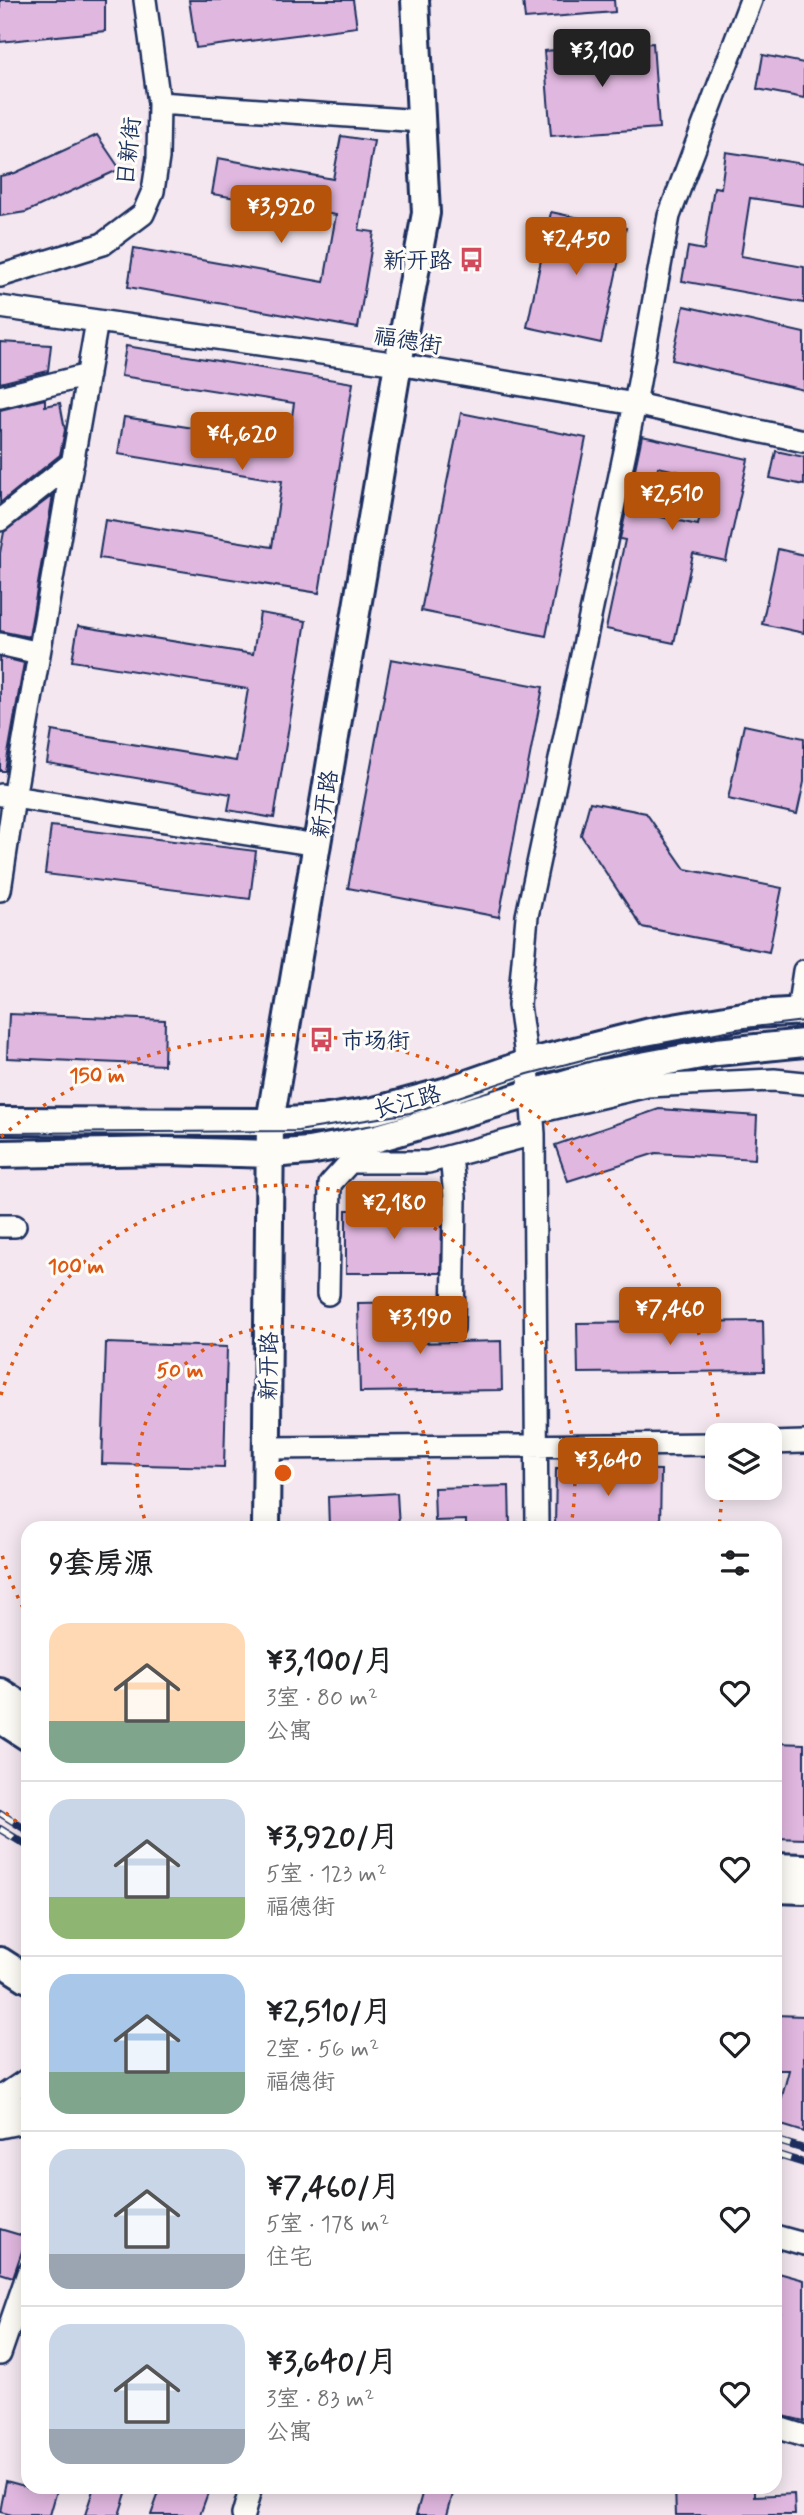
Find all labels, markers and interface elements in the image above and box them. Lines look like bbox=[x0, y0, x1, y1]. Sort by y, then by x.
pin: ¥3,100 bbox=[545, 29, 659, 89]
text: ¥3,100 bbox=[569, 37, 635, 67]
street label: 日新街 bbox=[111, 115, 149, 187]
pin: ¥3,920 bbox=[224, 186, 338, 245]
text: ¥3,920 bbox=[247, 193, 315, 223]
pin: ¥2,450 bbox=[519, 218, 633, 277]
text: ¥2,450 bbox=[541, 225, 611, 255]
bus stop icon: 新开路 bbox=[458, 246, 486, 274]
place label: 新开路 bbox=[383, 247, 452, 277]
street label: 福德街 bbox=[371, 322, 444, 362]
pin: ¥4,620 bbox=[185, 412, 299, 472]
text: ¥4,620 bbox=[207, 420, 277, 450]
pin: ¥2,510 bbox=[615, 472, 729, 532]
text: ¥2,510 bbox=[640, 480, 704, 510]
street label: 新开路 bbox=[306, 768, 346, 841]
bus stop icon: 市场街 bbox=[307, 1026, 335, 1054]
place label: 市场街 bbox=[341, 1027, 410, 1057]
text: 150 m bbox=[69, 1062, 125, 1090]
street label: 长江路 bbox=[370, 1080, 445, 1126]
pin: ¥2,180 bbox=[337, 1182, 451, 1241]
text: ¥2,180 bbox=[362, 1189, 426, 1219]
text: 100 m bbox=[48, 1253, 104, 1281]
pin: ¥7,460 bbox=[613, 1288, 727, 1347]
text: ¥7,460 bbox=[635, 1295, 705, 1325]
pin: ¥3,190 bbox=[363, 1296, 477, 1356]
text: ¥3,190 bbox=[388, 1304, 452, 1334]
street label: 新开路 bbox=[254, 1331, 286, 1401]
text: 50 m bbox=[157, 1357, 204, 1385]
map controls bbox=[705, 1423, 782, 1500]
button: layers bbox=[705, 1423, 782, 1500]
pin: ¥3,640 bbox=[551, 1438, 665, 1498]
text: ¥3,640 bbox=[574, 1446, 642, 1476]
centre of rings bbox=[271, 1461, 295, 1485]
icon: filters bbox=[716, 1544, 754, 1582]
text: 9套房源 bbox=[49, 1545, 154, 1584]
text: ¥3,100/月 bbox=[266, 1642, 394, 1681]
icon: home bbox=[105, 1651, 189, 1735]
icon: heart bbox=[716, 1674, 754, 1712]
text: 3室 · 80 m² bbox=[266, 1684, 378, 1714]
text: 公寓 bbox=[266, 1717, 312, 1747]
text: ¥3,920/月 bbox=[266, 1818, 399, 1857]
icon: home bbox=[105, 1827, 189, 1911]
icon: heart bbox=[716, 1850, 754, 1888]
text: 5室 · 123 m² bbox=[266, 1860, 387, 1890]
text: 福德街 bbox=[266, 1893, 335, 1923]
text: ¥2,510/月 bbox=[266, 1993, 392, 2032]
icon: home bbox=[105, 2002, 189, 2086]
icon: heart bbox=[716, 2025, 754, 2063]
text: 2室 · 56 m² bbox=[266, 2035, 379, 2065]
text: 福德街 bbox=[266, 2068, 335, 2098]
text: ¥7,460/月 bbox=[266, 2168, 400, 2207]
icon: home bbox=[105, 2177, 189, 2261]
icon: heart bbox=[716, 2200, 754, 2238]
text: 5室 · 178 m² bbox=[266, 2210, 389, 2240]
text: 住宅 bbox=[266, 2243, 312, 2273]
text: ¥3,640/月 bbox=[266, 2343, 397, 2382]
icon: home bbox=[105, 2352, 189, 2436]
icon: heart bbox=[716, 2375, 754, 2413]
text: 3室 · 83 m² bbox=[266, 2385, 375, 2415]
text: 公寓 bbox=[266, 2418, 312, 2448]

